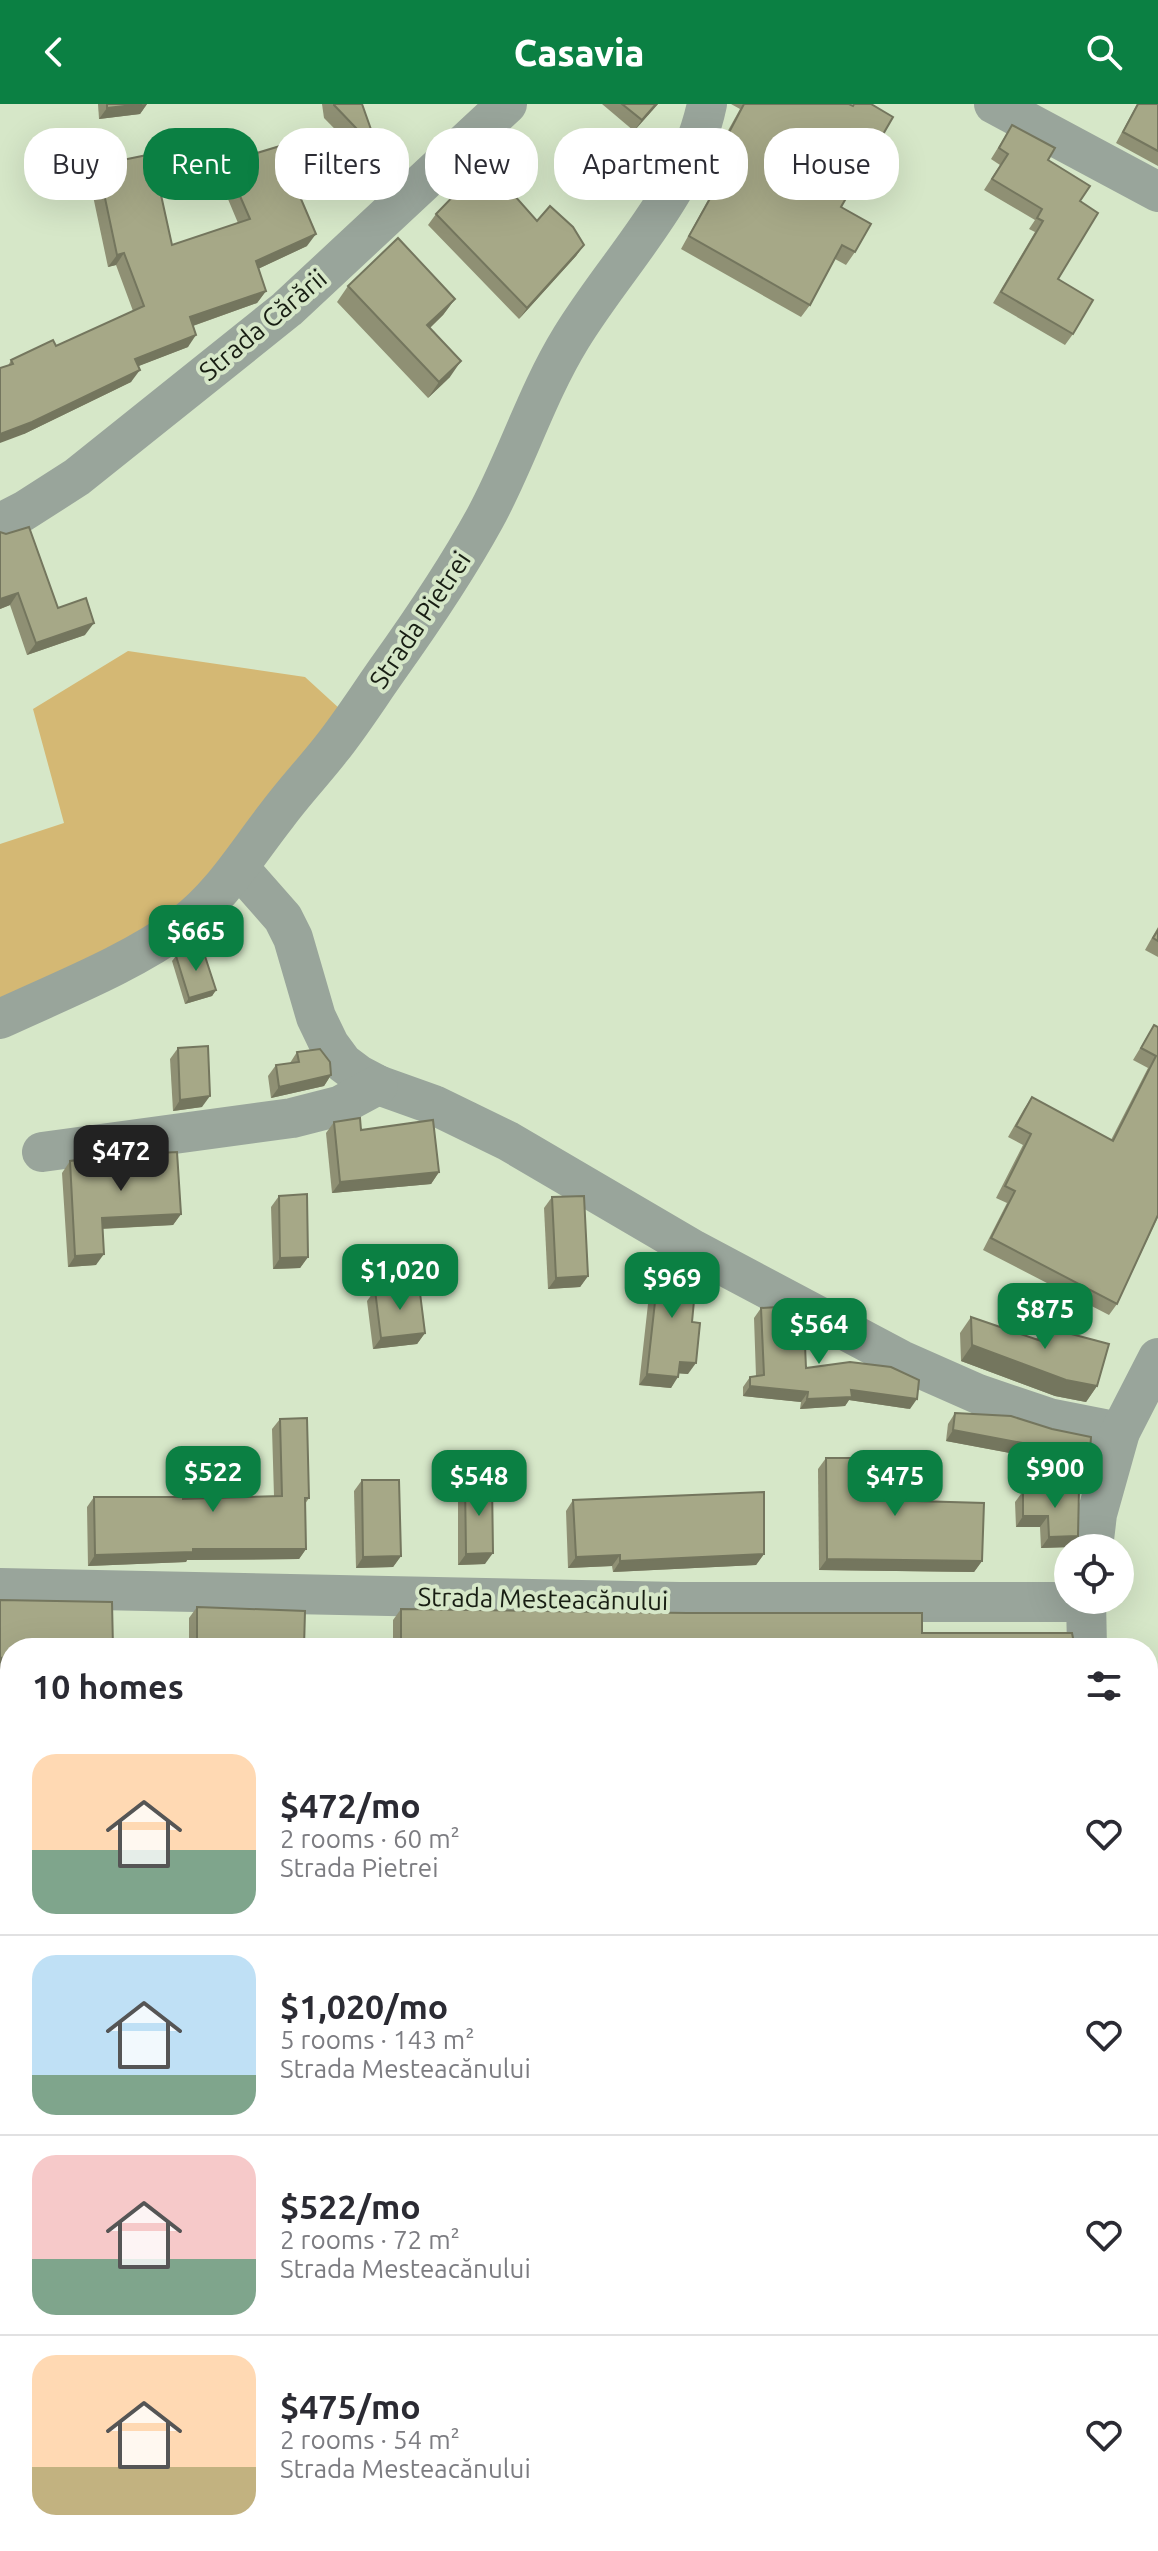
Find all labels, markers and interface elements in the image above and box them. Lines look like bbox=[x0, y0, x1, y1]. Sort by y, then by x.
icon: back bbox=[32, 30, 76, 74]
icon: search bbox=[1082, 30, 1126, 74]
text: Casavia bbox=[514, 32, 644, 73]
chip: Buy bbox=[24, 128, 127, 200]
chip: Rent bbox=[143, 128, 259, 200]
chip: Filters bbox=[275, 128, 409, 200]
chip: New bbox=[425, 128, 538, 200]
chip: Apartment bbox=[554, 128, 748, 200]
chip: House bbox=[764, 128, 899, 200]
street label: Strada Cărării bbox=[193, 263, 332, 386]
street label: Strada Pietrei bbox=[363, 546, 476, 694]
pin: $665 bbox=[149, 905, 243, 973]
text: $665 bbox=[167, 916, 225, 945]
pin: $472 bbox=[74, 1125, 168, 1193]
text: $472 bbox=[92, 1136, 150, 1165]
pin: $1,020 bbox=[335, 1244, 465, 1312]
pin: $969 bbox=[625, 1252, 719, 1320]
text: $1,020 bbox=[360, 1255, 440, 1284]
text: $969 bbox=[643, 1263, 701, 1292]
pin: $875 bbox=[998, 1283, 1092, 1351]
text: $875 bbox=[1016, 1294, 1074, 1323]
pin: $564 bbox=[772, 1298, 866, 1366]
text: $564 bbox=[790, 1309, 848, 1338]
pin: $900 bbox=[1008, 1442, 1102, 1510]
pin: $522 bbox=[166, 1446, 260, 1514]
pin: $548 bbox=[432, 1450, 526, 1518]
pin: $475 bbox=[848, 1450, 942, 1518]
text: $900 bbox=[1026, 1453, 1084, 1482]
text: $522 bbox=[184, 1457, 242, 1486]
text: $548 bbox=[450, 1461, 508, 1490]
text: $475 bbox=[866, 1461, 924, 1490]
map controls bbox=[1054, 1534, 1134, 1614]
button: locate bbox=[1054, 1534, 1134, 1614]
street label: Strada Mesteacănului bbox=[417, 1582, 669, 1615]
icon: filters bbox=[1082, 1664, 1126, 1708]
text: 10 homes bbox=[32, 1667, 184, 1705]
icon: home bbox=[96, 1786, 192, 1882]
text: $472/mo bbox=[280, 1786, 421, 1824]
icon: heart bbox=[1082, 1812, 1126, 1856]
text: 2 rooms · 60 m² bbox=[280, 1824, 460, 1853]
text: Strada Pietrei bbox=[280, 1853, 439, 1882]
icon: home bbox=[96, 1987, 192, 2083]
text: $1,020/mo bbox=[280, 1987, 448, 2025]
icon: heart bbox=[1082, 2013, 1126, 2057]
text: 5 rooms · 143 m² bbox=[280, 2025, 475, 2054]
text: Strada Mesteacănului bbox=[280, 2054, 531, 2083]
icon: home bbox=[96, 2187, 192, 2283]
text: $522/mo bbox=[280, 2187, 421, 2225]
icon: heart bbox=[1082, 2213, 1126, 2257]
text: 2 rooms · 72 m² bbox=[280, 2225, 460, 2254]
text: Strada Mesteacănului bbox=[280, 2254, 531, 2283]
icon: home bbox=[96, 2387, 192, 2483]
text: $475/mo bbox=[280, 2387, 421, 2425]
icon: heart bbox=[1082, 2413, 1126, 2457]
text: 2 rooms · 54 m² bbox=[280, 2425, 460, 2454]
text: Strada Mesteacănului bbox=[280, 2454, 531, 2483]

